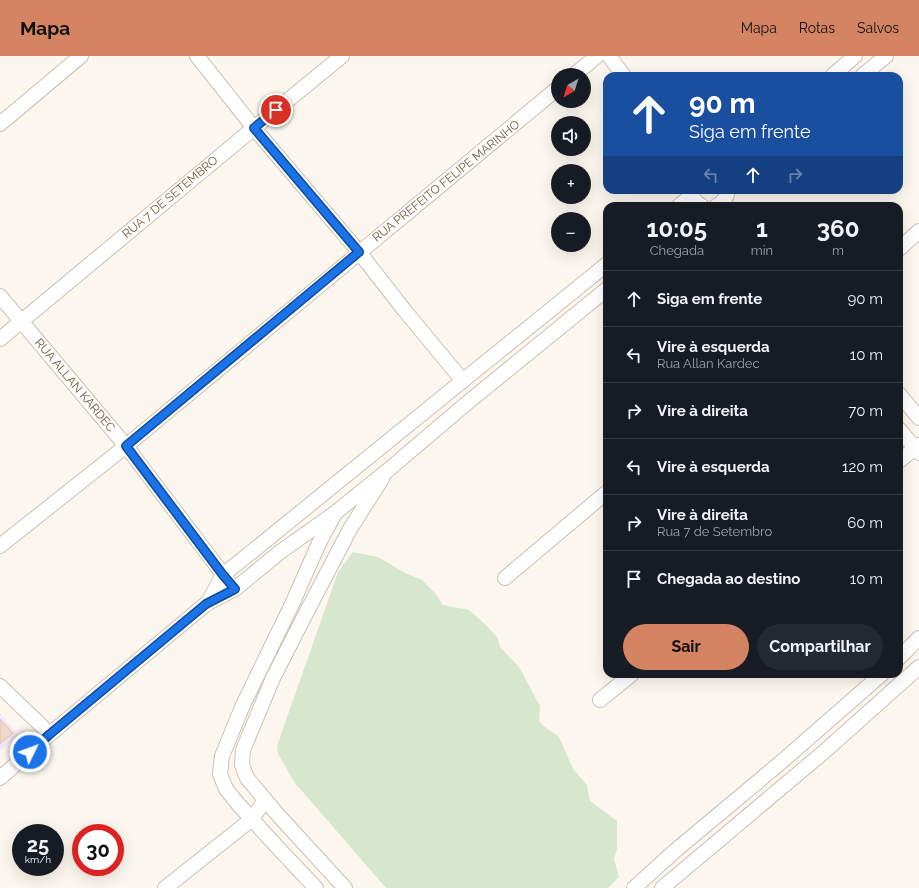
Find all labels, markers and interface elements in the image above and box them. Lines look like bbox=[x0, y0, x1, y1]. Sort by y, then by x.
text: Mapa bbox=[20, 17, 70, 39]
text: Mapa bbox=[741, 20, 777, 36]
text: Rotas bbox=[799, 20, 835, 36]
text: Salvos bbox=[857, 20, 899, 36]
north arrow bbox=[551, 68, 591, 108]
map controls bbox=[551, 68, 591, 252]
text: 90 m bbox=[689, 87, 755, 120]
icon: ahead bbox=[623, 88, 675, 140]
pin bbox=[259, 93, 293, 127]
icon: arrive bbox=[265, 99, 287, 121]
button: sound bbox=[551, 116, 591, 156]
street label: RUA PREFEITO FELIPE MARINHO bbox=[370, 117, 522, 245]
text: Siga em frente bbox=[689, 121, 810, 142]
street label: RUA 7 DE SETEMBRO bbox=[119, 153, 221, 241]
button: + bbox=[551, 164, 591, 204]
icon: left bbox=[700, 164, 722, 186]
icon: ahead bbox=[742, 164, 764, 186]
icon: right bbox=[784, 164, 806, 186]
button: − bbox=[551, 212, 591, 252]
text: 10:05 bbox=[647, 214, 707, 243]
text: 1 bbox=[756, 214, 768, 243]
text: 360 bbox=[817, 214, 859, 243]
text: Chegada bbox=[650, 243, 704, 258]
text: min bbox=[751, 243, 773, 258]
text: m bbox=[832, 243, 844, 258]
icon: ahead bbox=[623, 288, 645, 310]
text: Siga em frente bbox=[657, 290, 762, 308]
text: 90 m bbox=[847, 290, 883, 308]
street label: RUA ALLAN KARDEC bbox=[32, 336, 118, 434]
text: Vire à esquerda bbox=[657, 338, 770, 356]
icon: left bbox=[623, 344, 645, 366]
text: 10 m bbox=[850, 346, 883, 364]
text: Rua Allan Kardec bbox=[657, 356, 760, 371]
icon: right bbox=[623, 400, 645, 422]
text: Vire à direita bbox=[657, 402, 748, 420]
text: 70 m bbox=[848, 402, 883, 420]
icon: left bbox=[623, 456, 645, 478]
text: Vire à esquerda bbox=[657, 458, 770, 476]
text: 120 m bbox=[842, 458, 883, 476]
text: Vire à direita bbox=[657, 506, 748, 524]
icon: right bbox=[623, 512, 645, 534]
text: 60 m bbox=[847, 514, 883, 532]
text: Rua 7 de Setembro bbox=[657, 524, 772, 539]
icon: arrive bbox=[623, 568, 645, 590]
text: Chegada ao destino bbox=[657, 570, 800, 588]
text: 10 m bbox=[850, 570, 883, 588]
button: Sair bbox=[623, 624, 749, 670]
button: Compartilhar bbox=[757, 624, 883, 670]
position arrow bbox=[9, 731, 51, 773]
speed limit sign: 30 bbox=[72, 824, 124, 876]
text: 25 bbox=[27, 833, 49, 857]
text: km/h bbox=[25, 854, 51, 865]

